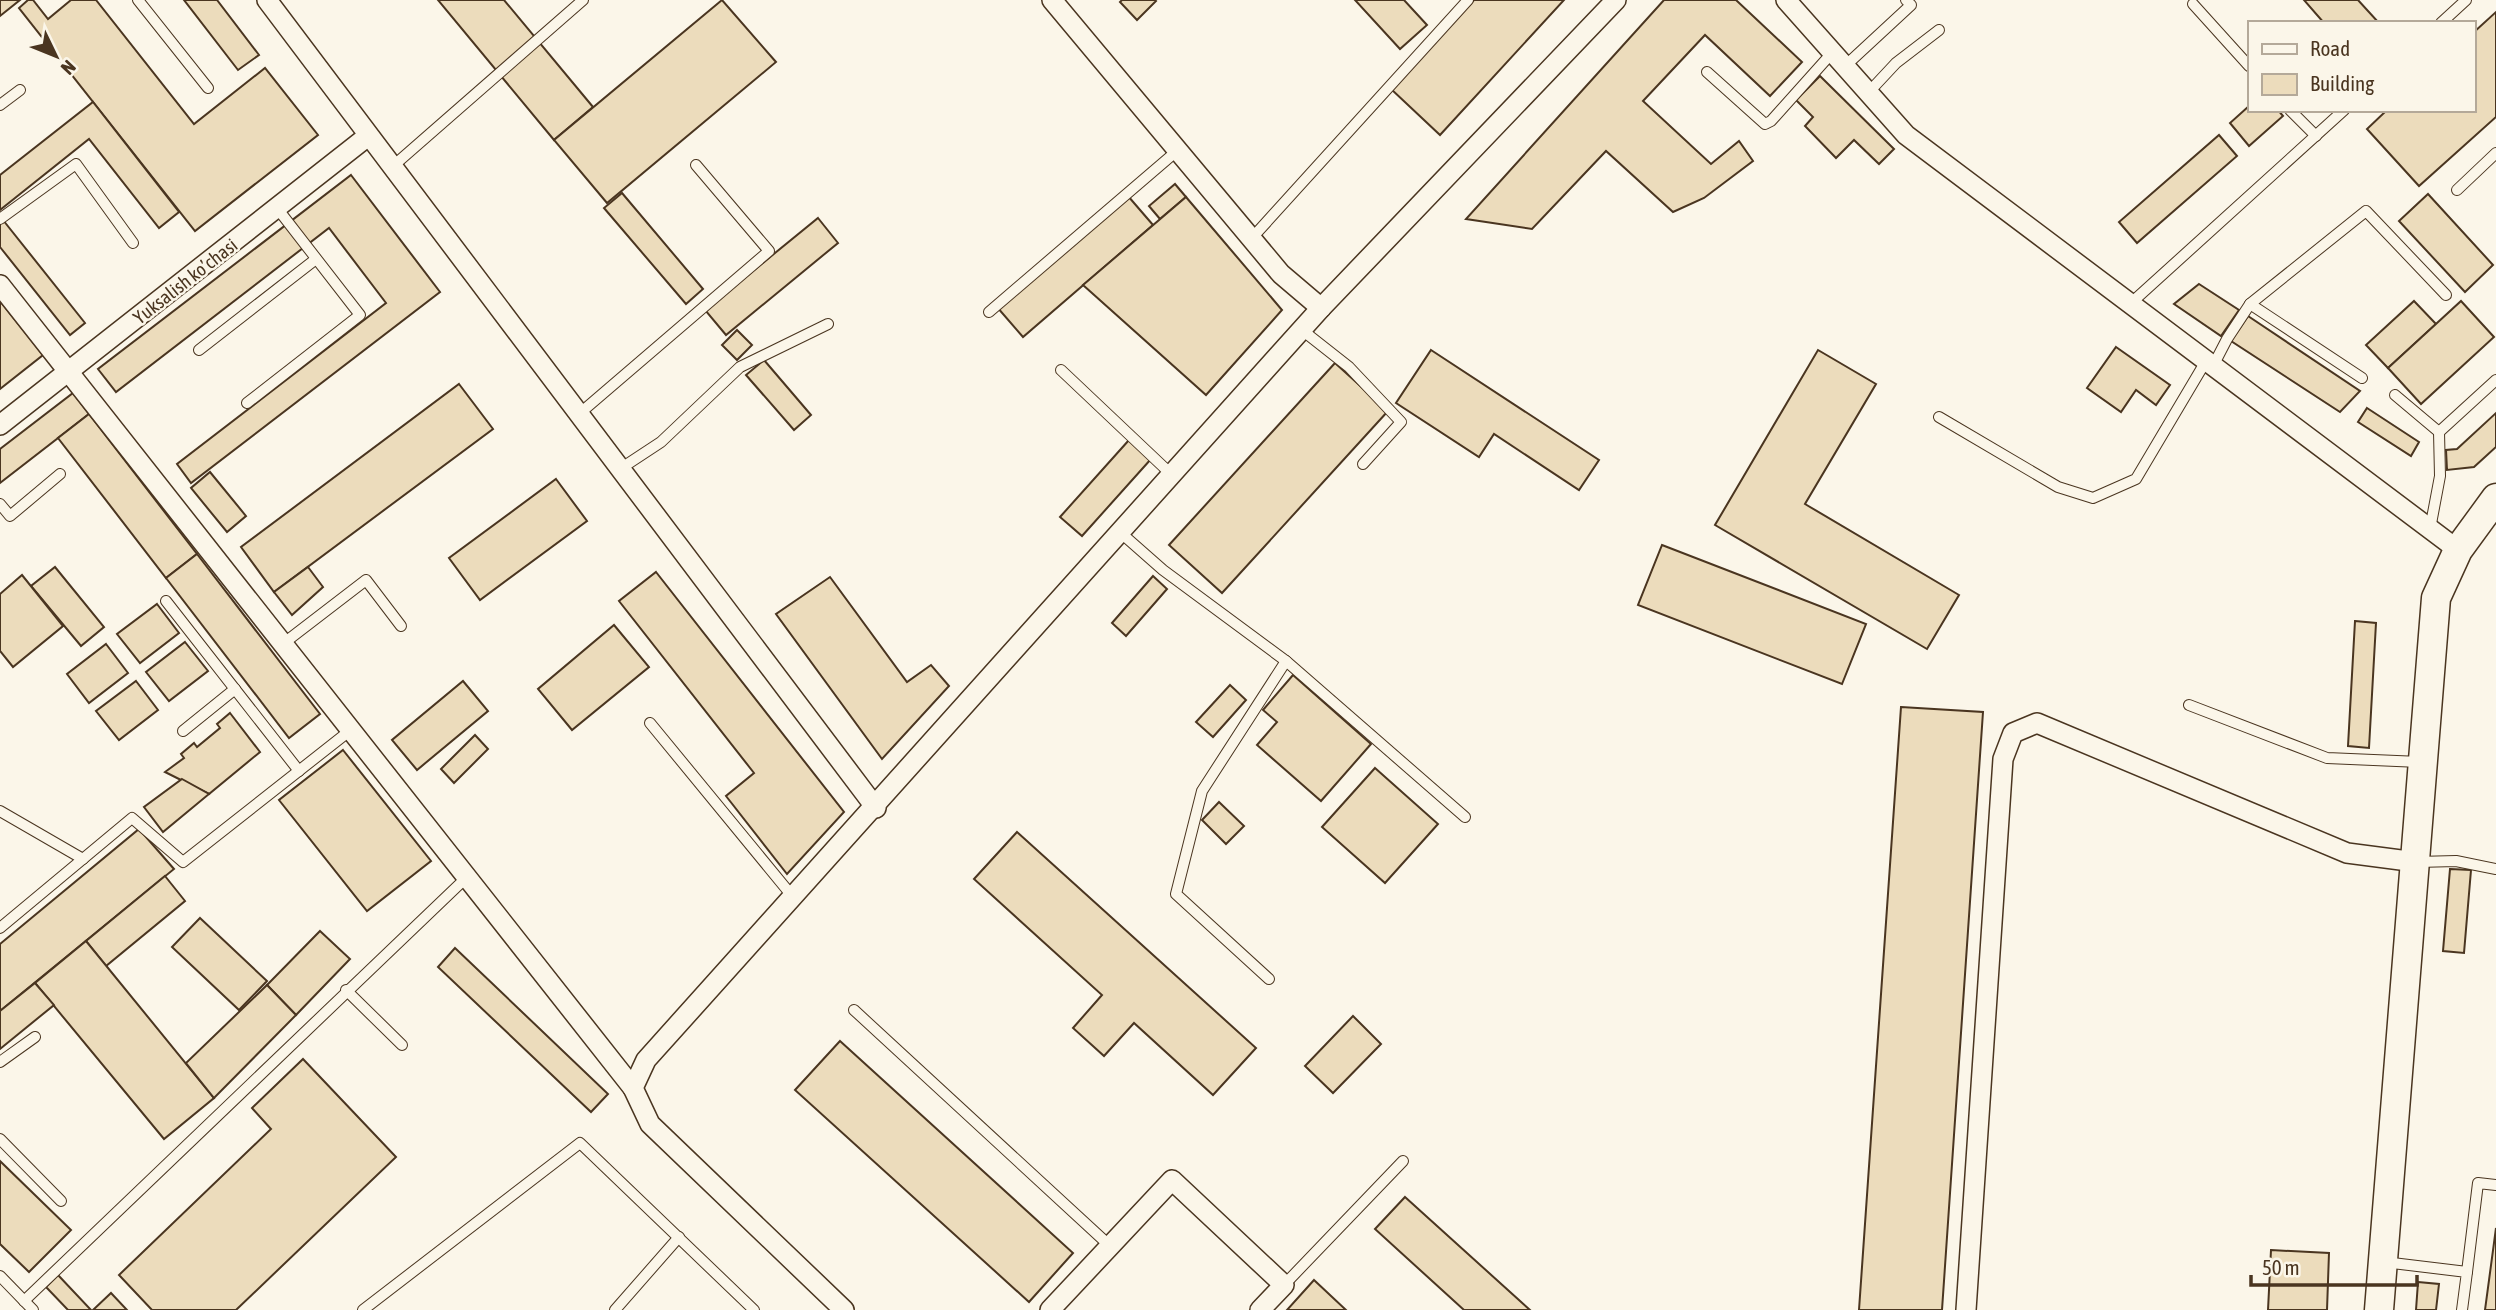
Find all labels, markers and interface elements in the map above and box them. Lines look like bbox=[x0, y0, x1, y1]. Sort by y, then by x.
north arrow bbox=[21, 21, 91, 91]
legend bbox=[2248, 21, 2475, 112]
text: Road bbox=[2310, 36, 2350, 60]
text: N bbox=[57, 56, 80, 79]
text: Building bbox=[2310, 71, 2374, 95]
street label: Yuksalish ko’chasi bbox=[129, 234, 241, 328]
scale bar bbox=[2251, 1244, 2417, 1288]
text: 50 m bbox=[2262, 1255, 2300, 1279]

